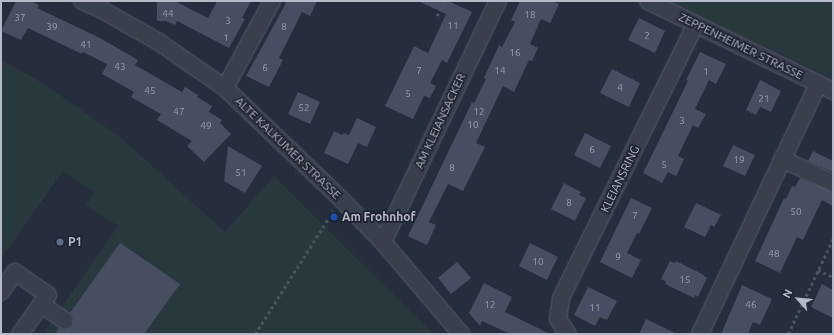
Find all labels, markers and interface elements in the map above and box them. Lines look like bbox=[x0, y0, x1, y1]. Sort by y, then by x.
house number: 44 bbox=[162, 8, 174, 20]
house number: 18 bbox=[524, 9, 536, 21]
street label: ZEPPENHEIMER STRASSE bbox=[676, 10, 806, 82]
house number: 37 bbox=[14, 12, 26, 24]
house number: 3 bbox=[225, 15, 231, 27]
house number: 11 bbox=[447, 20, 459, 32]
house number: 39 bbox=[46, 21, 58, 33]
house number: 8 bbox=[281, 21, 287, 33]
house number: 2 bbox=[644, 30, 650, 42]
house number: 1 bbox=[223, 32, 229, 44]
house number: 41 bbox=[80, 39, 92, 51]
house number: 16 bbox=[509, 47, 521, 59]
house number: 43 bbox=[114, 61, 126, 73]
house number: 6 bbox=[262, 62, 268, 74]
house number: 7 bbox=[416, 65, 422, 77]
house number: 14 bbox=[494, 65, 506, 77]
house number: 1 bbox=[703, 66, 709, 78]
street label: AM KLEIANSACKER bbox=[412, 71, 468, 171]
house number: 4 bbox=[617, 82, 623, 94]
house number: 45 bbox=[144, 85, 156, 97]
house number: 5 bbox=[405, 88, 411, 100]
house number: 21 bbox=[758, 93, 770, 105]
street label: ALTE KALKUMER STRASSE bbox=[232, 94, 344, 202]
house number: 52 bbox=[298, 102, 310, 114]
house number: 47 bbox=[173, 106, 185, 118]
house number: 12 bbox=[473, 106, 485, 118]
house number: 3 bbox=[679, 115, 685, 127]
house number: 10 bbox=[467, 119, 479, 131]
house number: 49 bbox=[200, 120, 212, 132]
street label: KLEIANSRING bbox=[598, 143, 642, 215]
house number: 6 bbox=[589, 144, 595, 156]
house number: 19 bbox=[733, 154, 745, 166]
house number: 5 bbox=[661, 159, 667, 171]
house number: 8 bbox=[449, 162, 455, 174]
house number: 51 bbox=[235, 167, 247, 179]
house number: 8 bbox=[566, 197, 572, 209]
house number: 50 bbox=[790, 206, 802, 218]
place label: Am Frohnhof bbox=[342, 210, 415, 224]
house number: 7 bbox=[632, 210, 638, 222]
marker: Am Frohnhof bbox=[329, 212, 339, 222]
place label: P1 bbox=[68, 235, 82, 249]
marker: P1 bbox=[55, 237, 65, 247]
house number: 48 bbox=[768, 248, 780, 260]
house number: 9 bbox=[615, 251, 621, 263]
house number: 10 bbox=[532, 256, 544, 268]
house number: 15 bbox=[679, 274, 691, 286]
north arrow bbox=[778, 279, 818, 319]
text: N bbox=[780, 287, 795, 300]
house number: 12 bbox=[484, 299, 496, 311]
house number: 46 bbox=[745, 299, 757, 311]
house number: 11 bbox=[589, 302, 601, 314]

